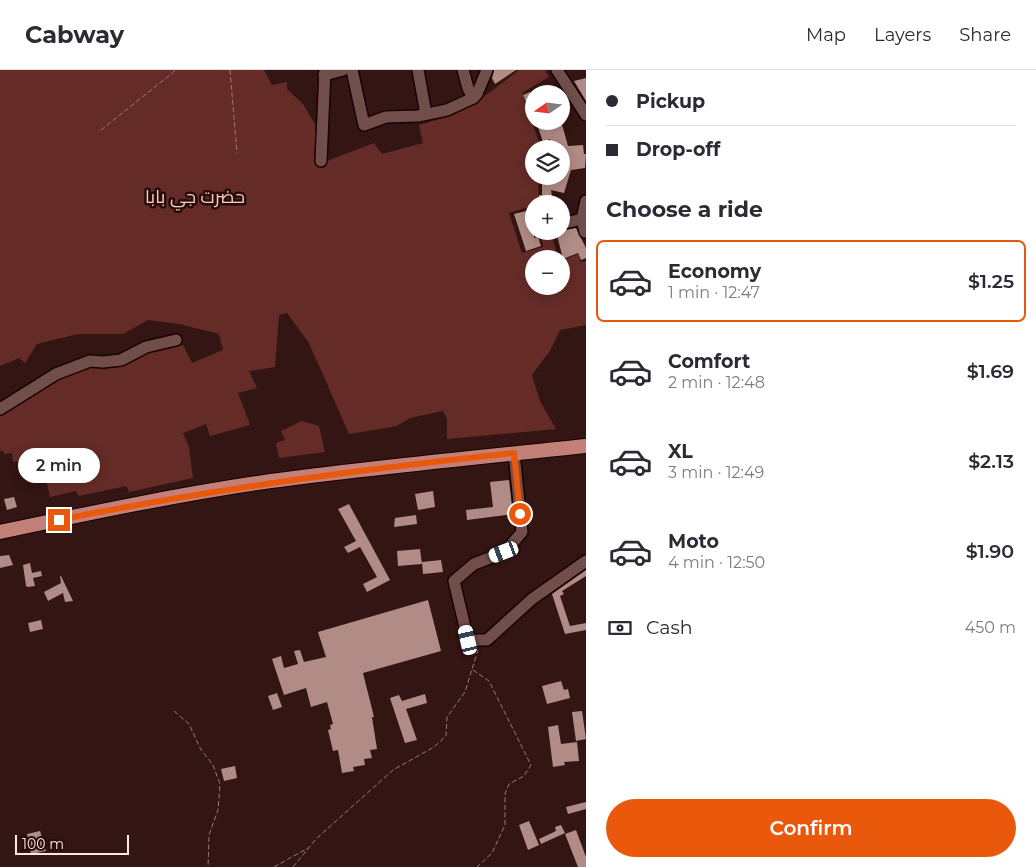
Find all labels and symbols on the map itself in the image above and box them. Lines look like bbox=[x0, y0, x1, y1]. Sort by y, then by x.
north arrow bbox=[525, 85, 570, 130]
park label: حضرت جي بابا bbox=[145, 186, 245, 211]
callout: 2 min bbox=[18, 448, 100, 482]
route start bbox=[509, 503, 531, 525]
route end bbox=[48, 509, 70, 531]
car bbox=[487, 540, 520, 564]
car bbox=[457, 624, 478, 656]
scale bar bbox=[15, 832, 129, 855]

